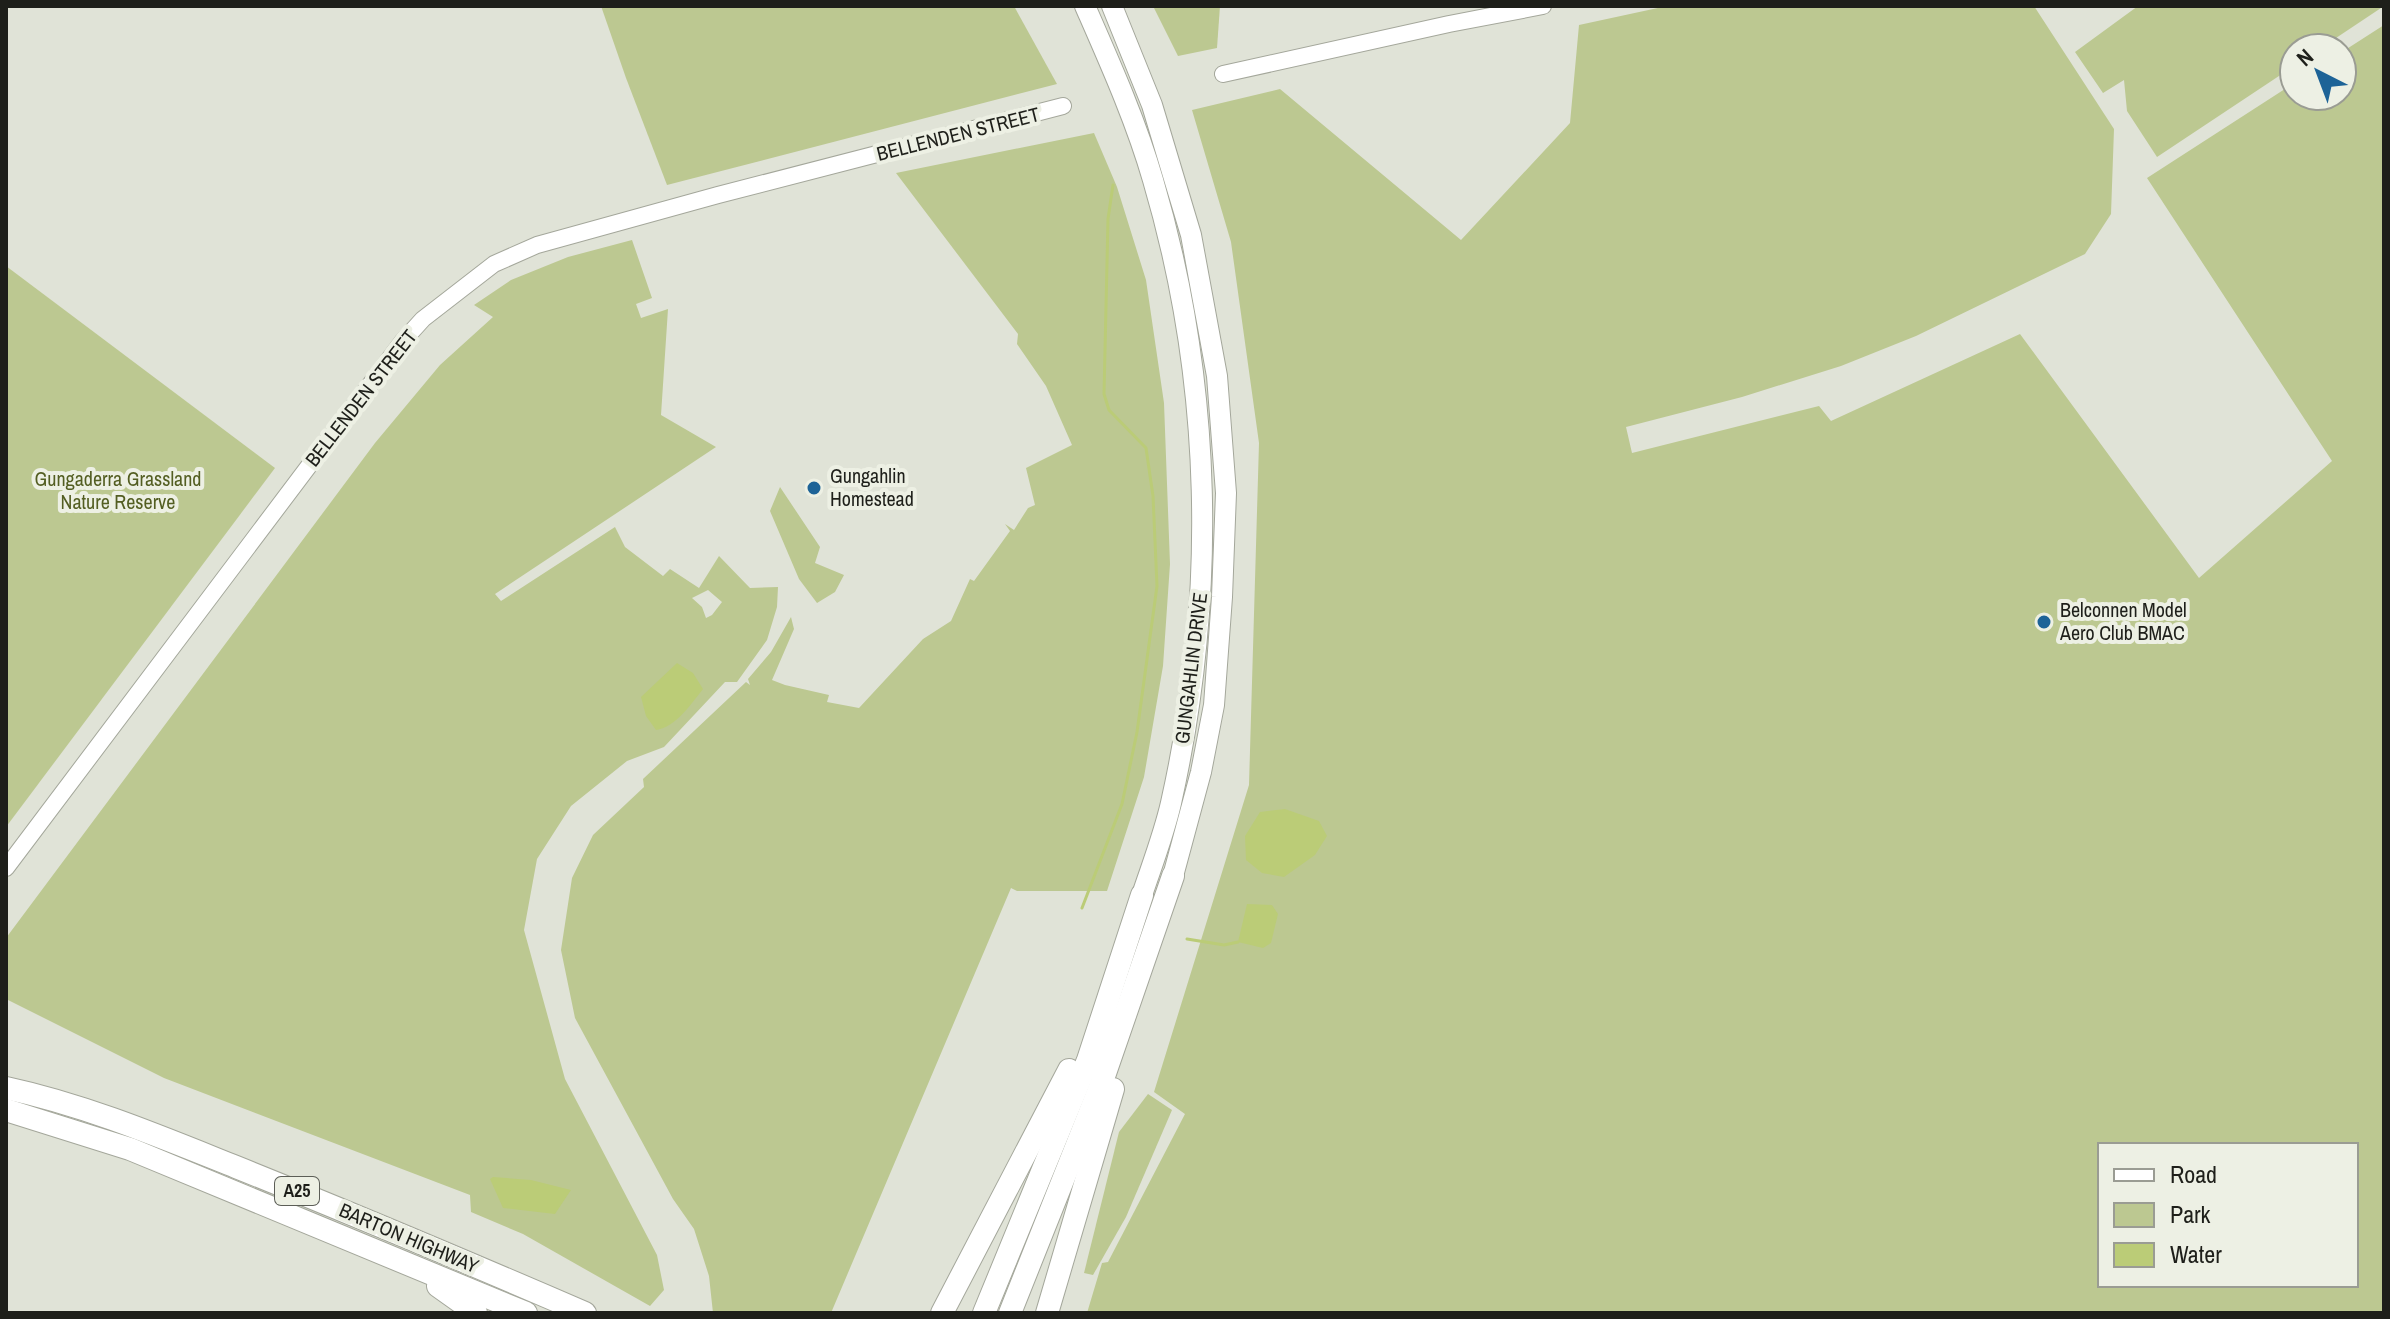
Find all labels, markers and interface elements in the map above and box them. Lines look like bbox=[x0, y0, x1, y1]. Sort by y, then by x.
north arrow bbox=[2278, 32, 2358, 112]
text: N bbox=[2290, 42, 2319, 73]
street label: BELLENDEN STREET bbox=[874, 100, 1042, 167]
street label: BELLENDEN STREET bbox=[299, 324, 423, 472]
place label: Gungahlin Homestead bbox=[830, 462, 914, 512]
park label: Gungaderra Grassland Nature Reserve bbox=[35, 465, 201, 515]
marker: Gungahlin Homestead bbox=[805, 479, 823, 497]
street label: GUNGAHLIN DRIVE bbox=[1168, 591, 1213, 745]
place label: Belconnen Model Aero Club BMAC bbox=[2059, 596, 2187, 646]
marker: Belconnen Model Aero Club BMAC bbox=[2035, 613, 2053, 631]
legend bbox=[2098, 1143, 2358, 1287]
text: Road bbox=[2170, 1158, 2217, 1190]
road number: A25 bbox=[275, 1177, 319, 1205]
street label: BARTON HIGHWAY bbox=[335, 1196, 483, 1279]
text: Park bbox=[2170, 1198, 2211, 1230]
text: Water bbox=[2170, 1238, 2222, 1270]

